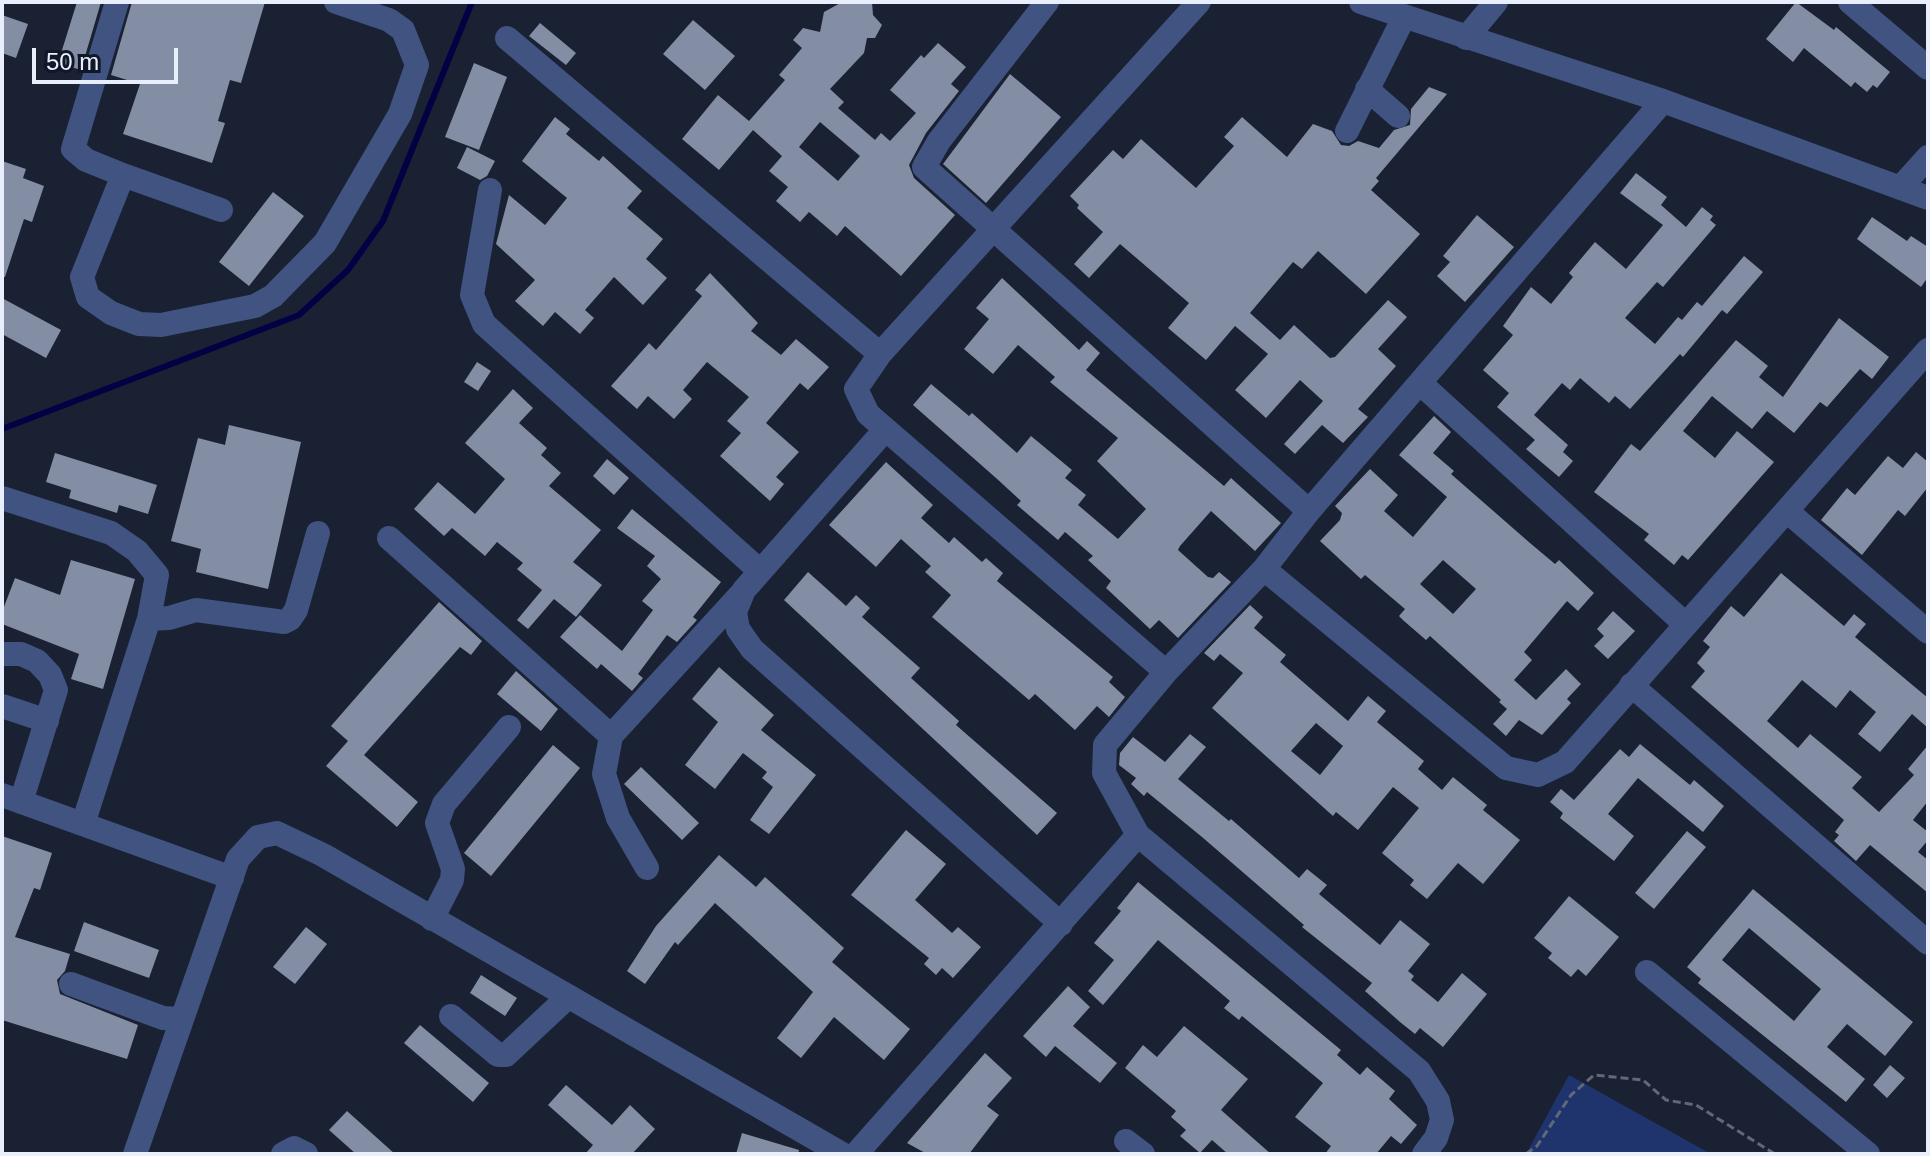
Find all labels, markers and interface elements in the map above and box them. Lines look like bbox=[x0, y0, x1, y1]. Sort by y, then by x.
scale bar bbox=[36, 32, 182, 82]
text: 50 m bbox=[46, 48, 99, 75]

